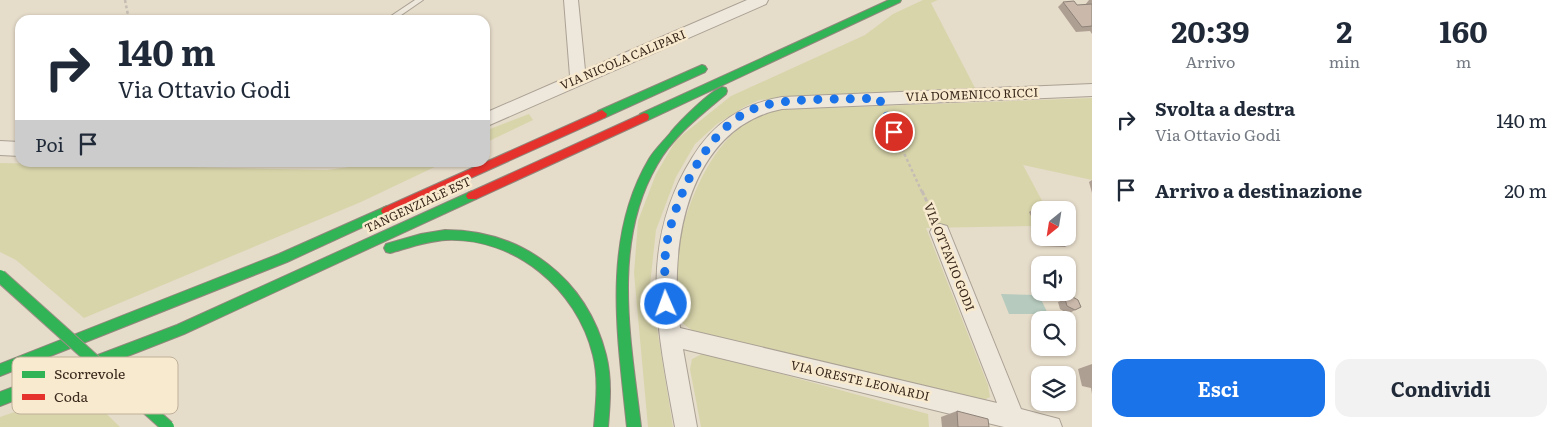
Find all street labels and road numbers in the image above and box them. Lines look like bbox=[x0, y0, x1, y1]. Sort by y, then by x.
street label: VIA NICOLA CALIPARI bbox=[557, 24, 688, 94]
street label: VIA DOMENICO RICCI bbox=[905, 83, 1039, 105]
street label: TANGENZIALE EST bbox=[361, 171, 474, 237]
street label: VIA OTTAVIO GODI bbox=[920, 200, 980, 314]
street label: VIA ORESTE LEONARDI bbox=[789, 355, 931, 405]

